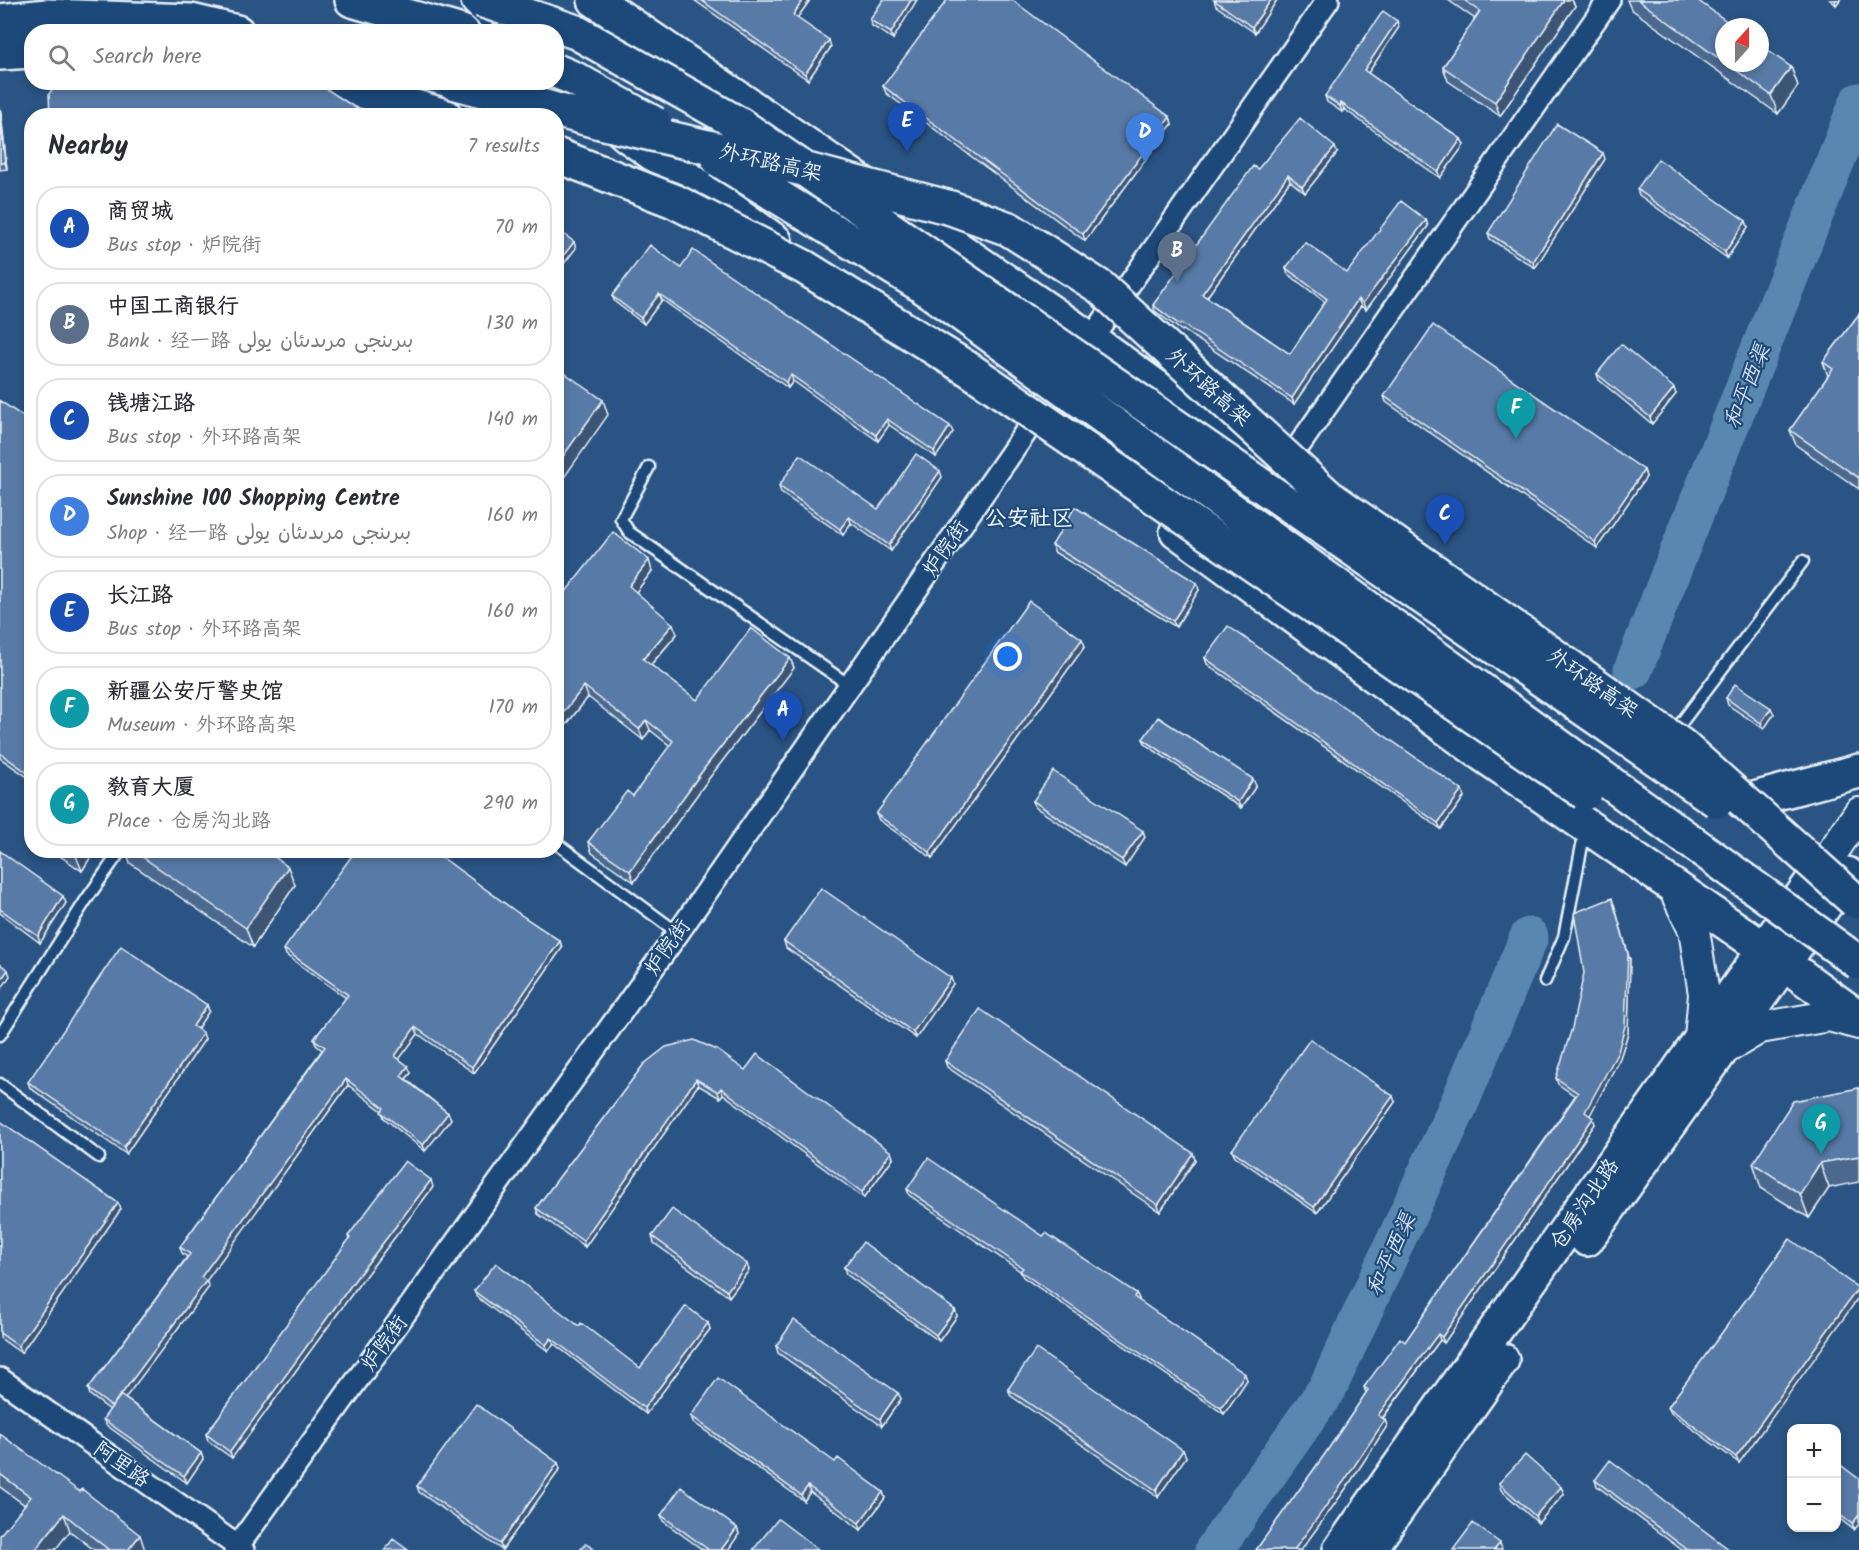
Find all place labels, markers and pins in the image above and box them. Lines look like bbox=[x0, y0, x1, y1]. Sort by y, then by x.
pin: E bbox=[888, 102, 926, 152]
pin: D bbox=[1126, 114, 1164, 163]
pin: B bbox=[1158, 232, 1196, 282]
pin: F bbox=[1496, 390, 1536, 439]
pin: C bbox=[1426, 496, 1464, 545]
pin: A bbox=[764, 692, 802, 741]
pin: G bbox=[1802, 1104, 1840, 1154]

